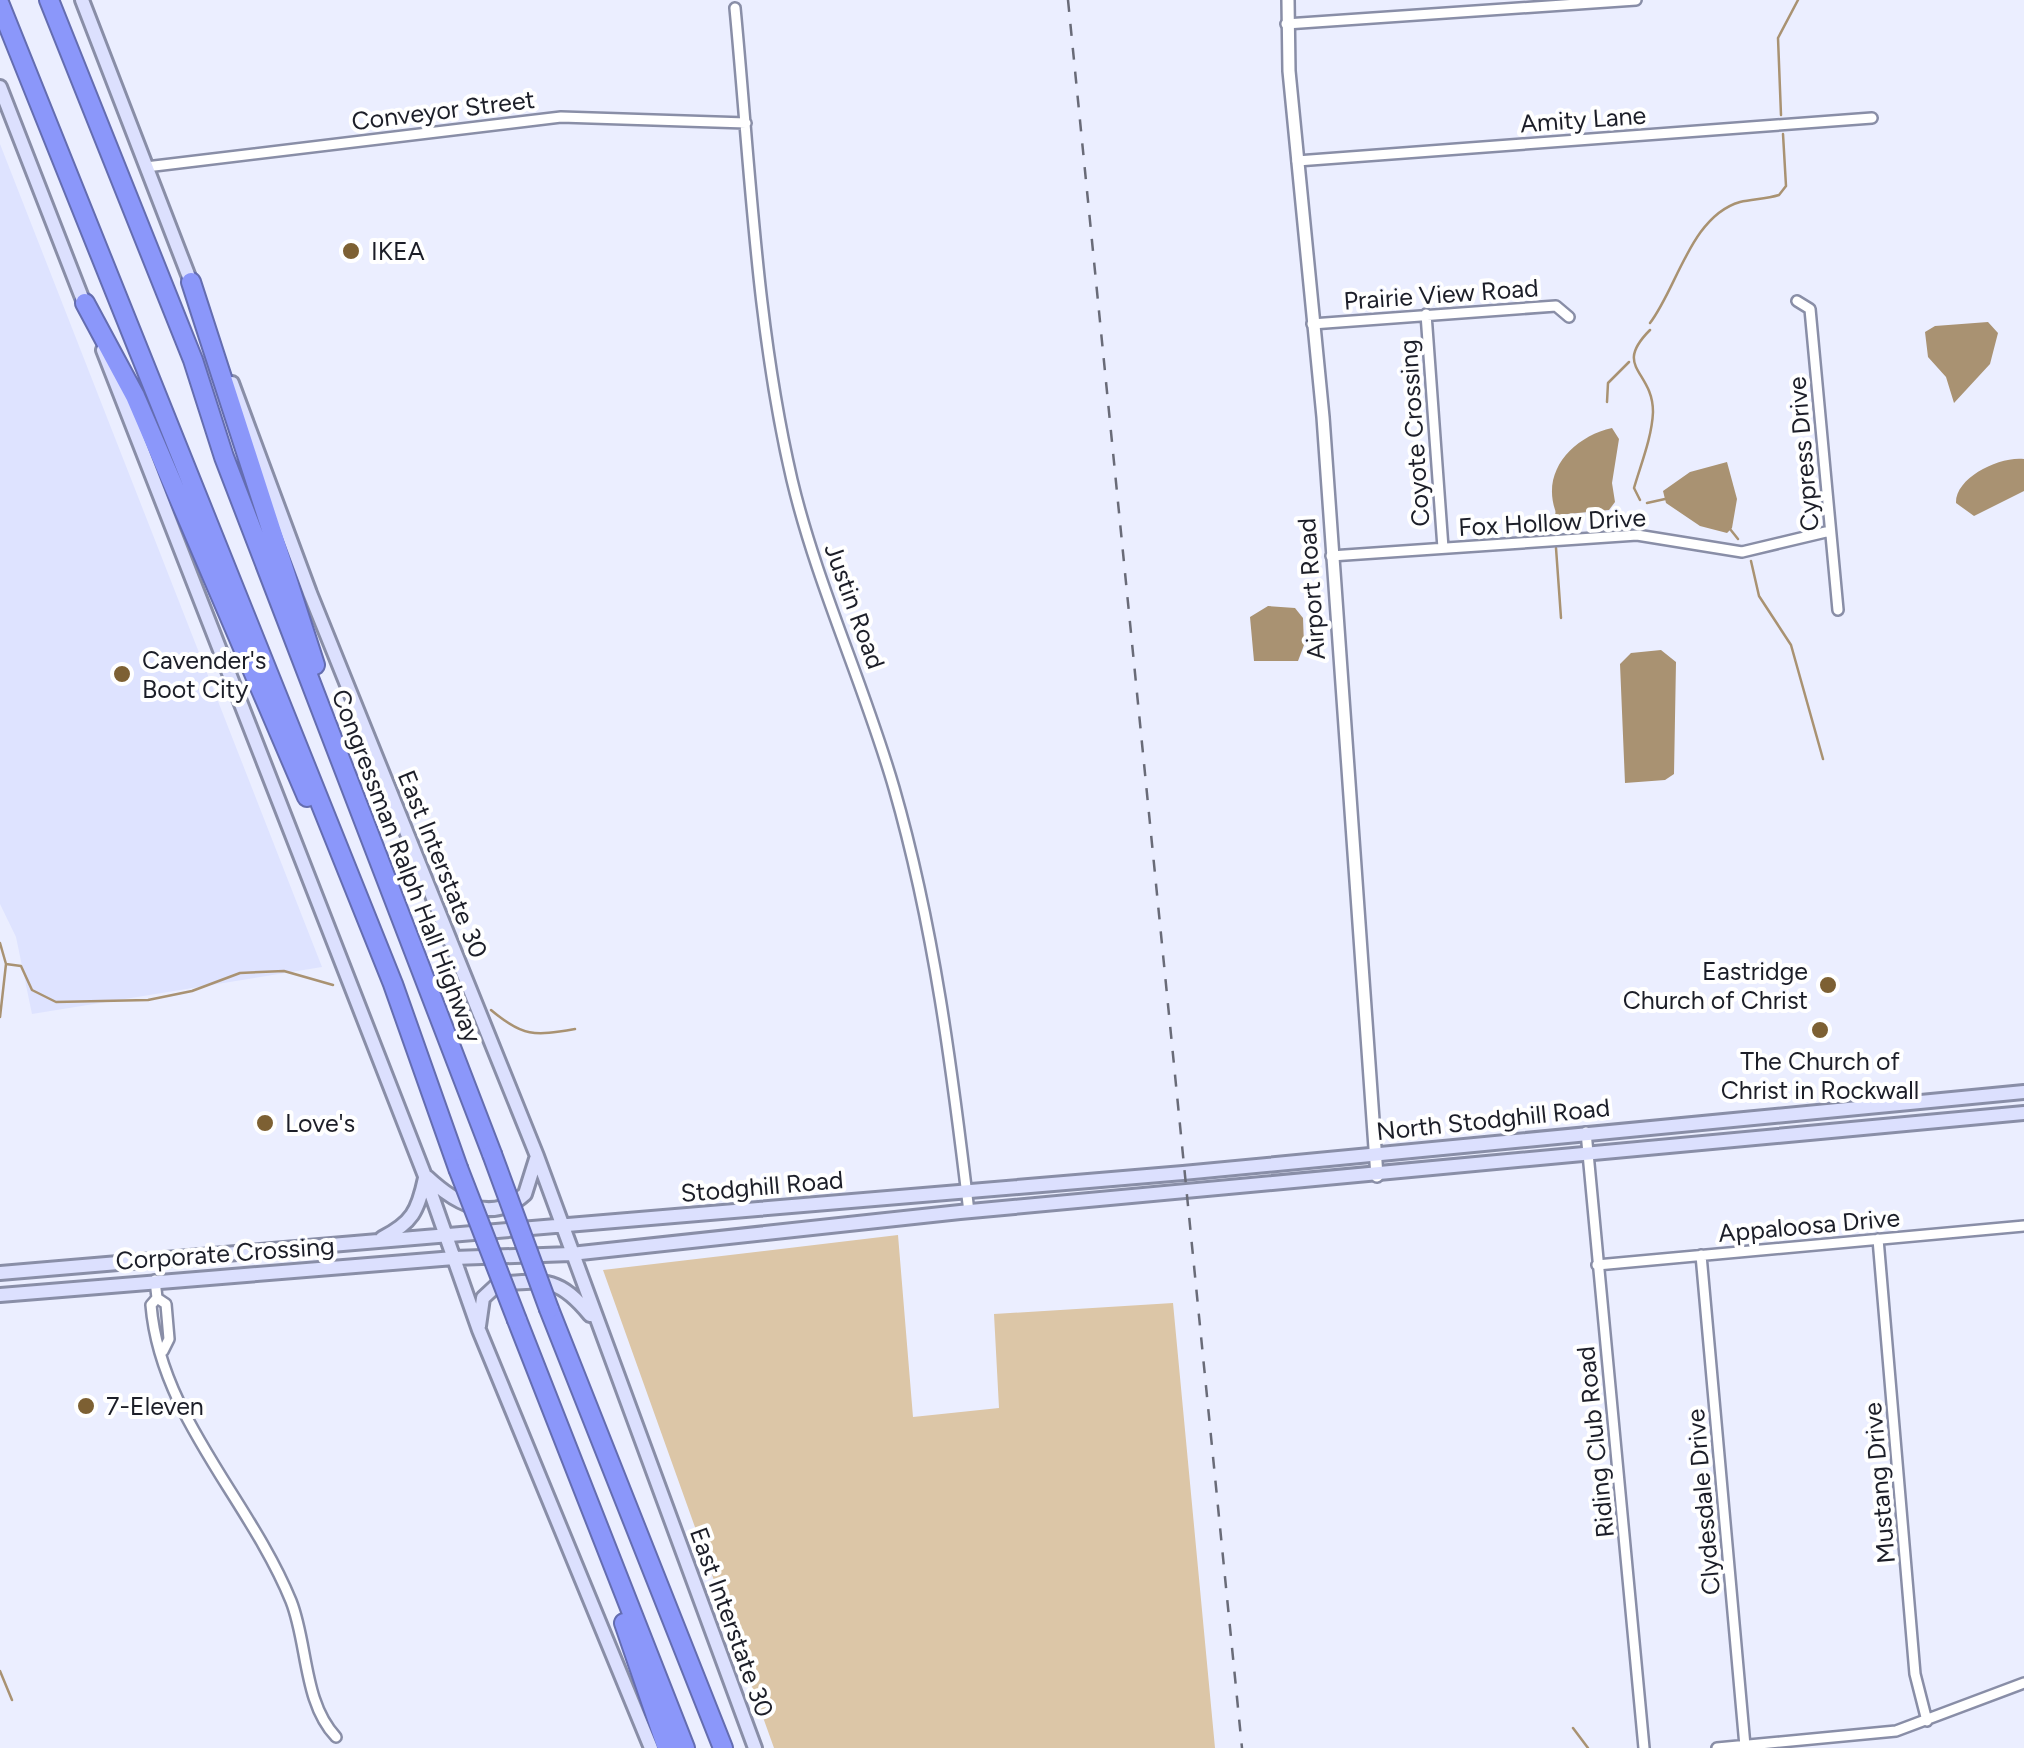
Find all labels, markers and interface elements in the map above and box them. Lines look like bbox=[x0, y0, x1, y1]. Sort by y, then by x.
street label: Conveyor Street bbox=[350, 84, 536, 136]
street label: Amity Lane bbox=[1519, 100, 1647, 138]
place label: IKEA bbox=[371, 236, 425, 266]
marker: IKEA bbox=[340, 240, 362, 262]
street label: Prairie View Road bbox=[1343, 272, 1539, 316]
street label: Coyote Crossing bbox=[1392, 338, 1436, 528]
street label: Cypress Drive bbox=[1781, 375, 1825, 533]
street label: Fox Hollow Drive bbox=[1457, 502, 1647, 542]
street label: Airport Road bbox=[1291, 517, 1331, 661]
street label: Justin Road bbox=[818, 539, 892, 673]
place label: Cavender's Boot City bbox=[142, 645, 266, 704]
marker: Cavender's Boot City bbox=[111, 663, 133, 685]
street label: Congressman Ralph Hall Highway bbox=[326, 685, 488, 1047]
street label: East Interstate 30 bbox=[392, 766, 494, 962]
place label: Eastridge Church of Christ bbox=[1623, 956, 1808, 1015]
marker: Eastridge Church of Christ bbox=[1817, 974, 1839, 996]
marker: The Church of Christ in Rockwall bbox=[1809, 1019, 1831, 1041]
place label: The Church of Christ in Rockwall bbox=[1721, 1046, 1919, 1105]
street label: North Stodghill Road bbox=[1375, 1092, 1611, 1146]
place label: Love's bbox=[285, 1108, 355, 1138]
marker: Love's bbox=[254, 1112, 276, 1134]
street label: Stodghill Road bbox=[679, 1164, 845, 1208]
street label: Appaloosa Drive bbox=[1717, 1202, 1901, 1248]
street label: Corporate Crossing bbox=[115, 1230, 335, 1276]
street label: Riding Club Road bbox=[1570, 1345, 1620, 1539]
place label: 7-Eleven bbox=[106, 1391, 204, 1421]
marker: 7-Eleven bbox=[75, 1395, 97, 1417]
street label: Mustang Drive bbox=[1857, 1401, 1901, 1565]
street label: Clydesdale Drive bbox=[1680, 1408, 1726, 1596]
street label: East Interstate 30 bbox=[684, 1523, 780, 1721]

